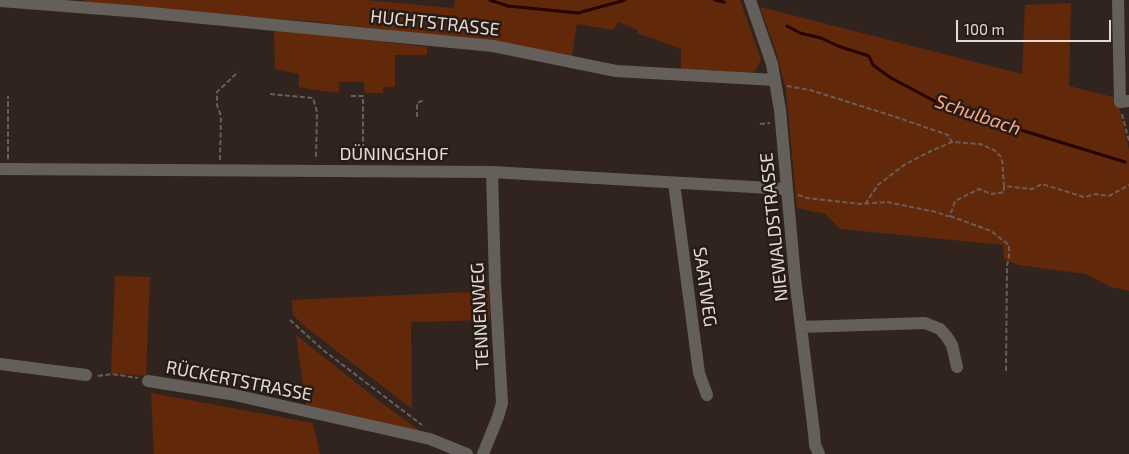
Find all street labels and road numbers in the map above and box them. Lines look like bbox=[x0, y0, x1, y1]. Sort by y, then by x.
street label: HUCHTSTRASSE bbox=[369, 5, 501, 41]
street label: DÜNINGSHOF bbox=[339, 143, 449, 165]
street label: NIEWALDSTRASSE bbox=[755, 151, 793, 303]
street label: SAATWEG bbox=[689, 246, 721, 328]
street label: TENNENWEG bbox=[466, 262, 494, 370]
street label: RÜCKERTSTRASSE bbox=[164, 356, 314, 406]

